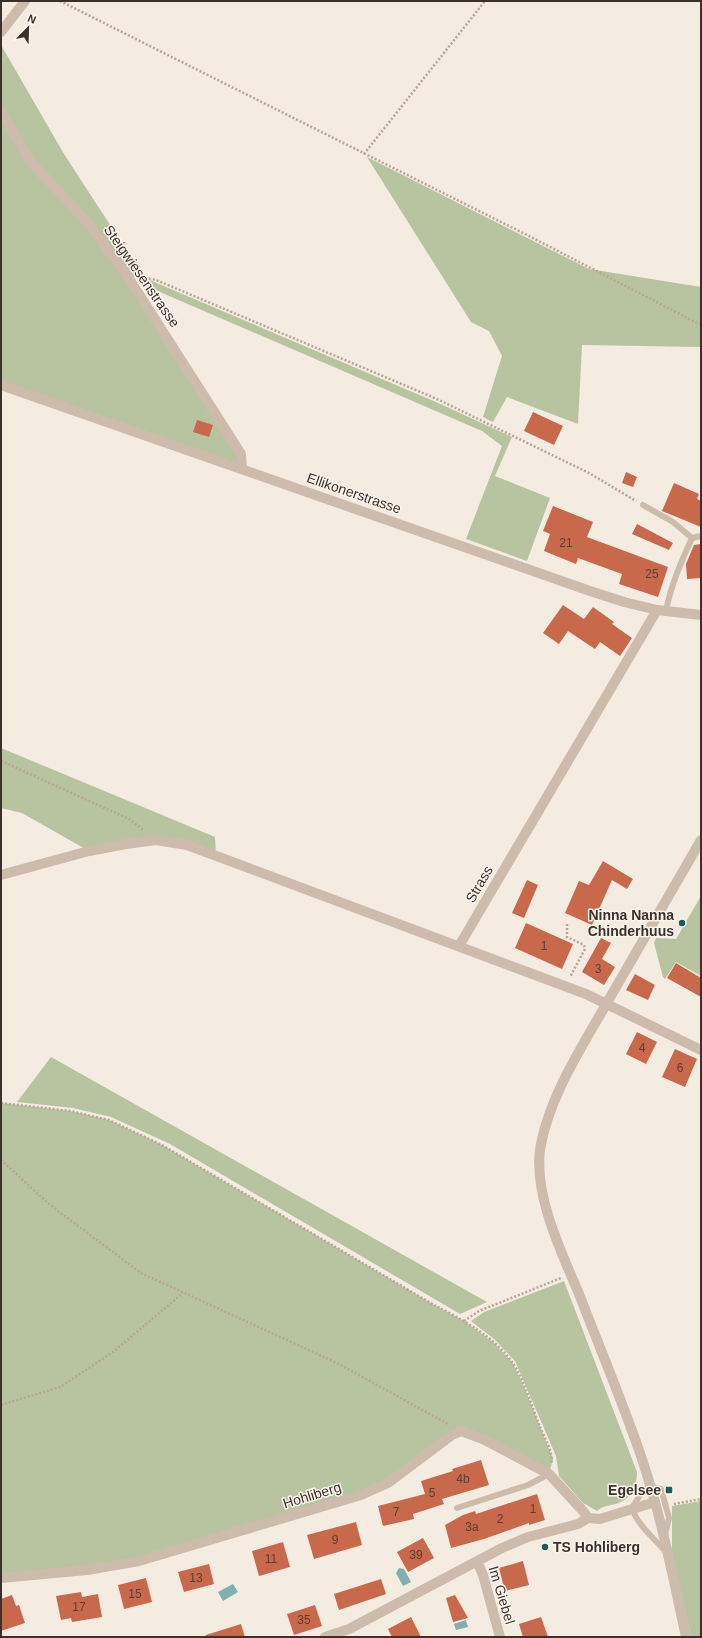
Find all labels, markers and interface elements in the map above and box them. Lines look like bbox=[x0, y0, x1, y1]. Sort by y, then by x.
north arrow bbox=[8, 8, 48, 48]
text: N bbox=[26, 12, 38, 26]
street label: Steigwiesenstrasse bbox=[101, 222, 183, 330]
street label: Ellikonerstrasse bbox=[305, 469, 404, 517]
house number: 21 bbox=[559, 536, 573, 550]
house number: 25 bbox=[645, 567, 659, 581]
street label: Strass bbox=[462, 863, 496, 905]
place label: Ninna Nanna Chinderhuus bbox=[588, 907, 674, 939]
marker: Ninna Nanna Chinderhuus bbox=[677, 918, 687, 928]
house number: 1 bbox=[541, 939, 548, 953]
house number: 3 bbox=[595, 962, 602, 976]
house number: 4 bbox=[639, 1041, 646, 1055]
house number: 6 bbox=[677, 1061, 684, 1075]
house number: 4b bbox=[456, 1472, 470, 1486]
street label: Hohliberg bbox=[281, 1479, 343, 1511]
place label: Egelsee bbox=[608, 1482, 661, 1498]
marker: Egelsee bbox=[664, 1485, 674, 1495]
house number: 5 bbox=[429, 1486, 436, 1500]
house number: 1 bbox=[530, 1502, 537, 1516]
house number: 7 bbox=[393, 1505, 400, 1519]
house number: 2 bbox=[497, 1512, 504, 1526]
house number: 3a bbox=[465, 1520, 479, 1534]
house number: 9 bbox=[332, 1533, 339, 1547]
place label: TS Hohliberg bbox=[553, 1539, 640, 1555]
marker: TS Hohliberg bbox=[540, 1542, 550, 1552]
house number: 39 bbox=[409, 1548, 423, 1562]
house number: 11 bbox=[265, 1552, 278, 1566]
street label: Im Giebel bbox=[486, 1564, 518, 1626]
house number: 13 bbox=[189, 1571, 203, 1585]
house number: 15 bbox=[128, 1587, 142, 1601]
house number: 17 bbox=[72, 1600, 86, 1614]
house number: 35 bbox=[297, 1613, 311, 1627]

